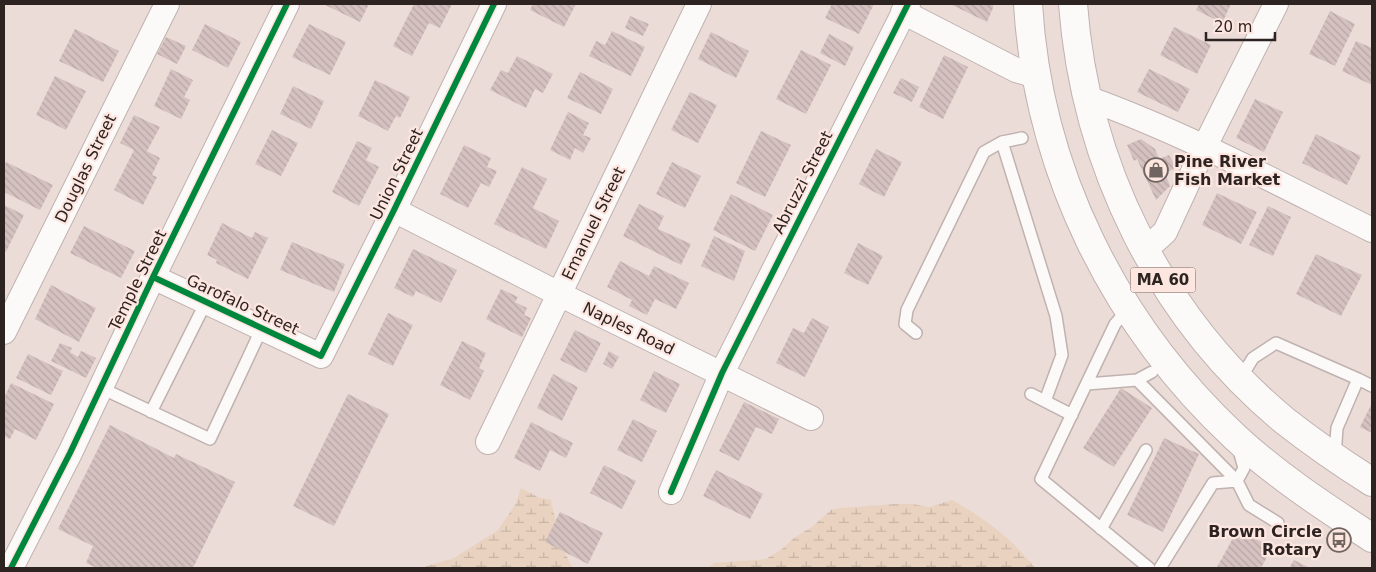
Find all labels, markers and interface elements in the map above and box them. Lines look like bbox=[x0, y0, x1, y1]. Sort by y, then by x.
scale bar bbox=[1206, 10, 1275, 42]
text: 20 m bbox=[1214, 18, 1252, 36]
street label: Douglas Street bbox=[51, 111, 120, 226]
street label: Union Street bbox=[366, 125, 427, 223]
street label: Abruzzi Street bbox=[768, 128, 837, 237]
place label: Pine River Fish Market bbox=[1174, 152, 1281, 189]
shop icon: Pine River Fish Market bbox=[1143, 157, 1169, 183]
street label: Emanuel Street bbox=[558, 163, 629, 283]
street label: Temple Street bbox=[104, 226, 170, 335]
road number: MA 60 bbox=[1130, 268, 1196, 292]
street label: Garofalo Street bbox=[184, 270, 302, 339]
street label: Naples Road bbox=[580, 298, 678, 359]
place label: Brown Circle Rotary bbox=[1208, 522, 1323, 559]
bus stop icon: Brown Circle Rotary bbox=[1326, 527, 1352, 553]

